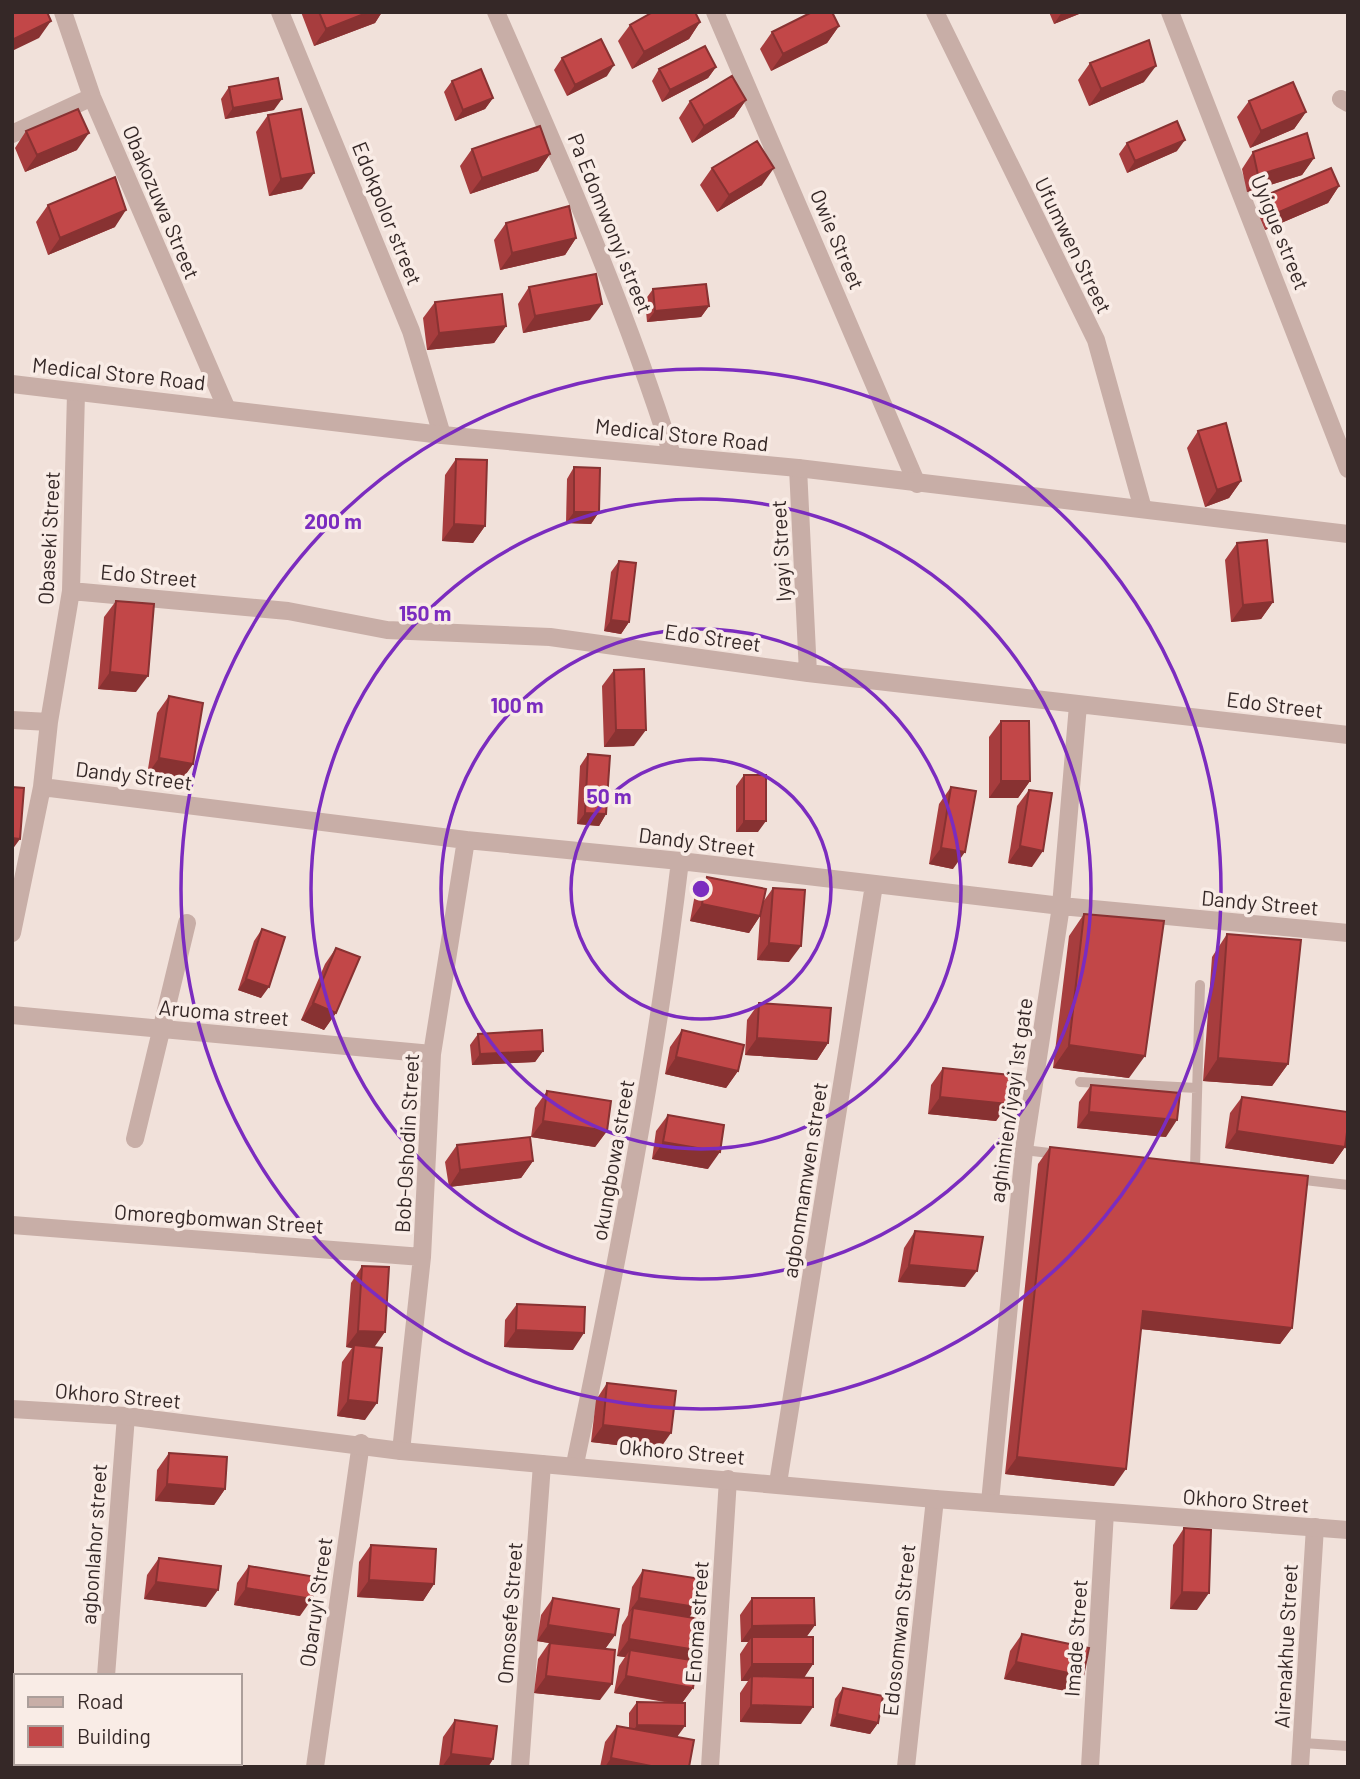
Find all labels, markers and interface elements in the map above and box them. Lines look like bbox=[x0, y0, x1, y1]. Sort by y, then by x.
street label: Obakozuwa Street bbox=[118, 121, 206, 283]
street label: Pa Edomwonyi street bbox=[563, 129, 659, 317]
street label: Edokpolor street bbox=[348, 138, 428, 288]
street label: Uyigue street bbox=[1247, 171, 1315, 293]
street label: Ufumwen Street bbox=[1030, 173, 1118, 317]
street label: Owie Street bbox=[806, 185, 870, 293]
street label: Medical Store Road bbox=[31, 351, 207, 395]
street label: Medical Store Road bbox=[594, 412, 770, 456]
street label: Obaseki Street bbox=[32, 470, 64, 606]
street label: Iyayi Street bbox=[765, 499, 795, 603]
text: 200 m bbox=[304, 508, 362, 533]
street label: Edo Street bbox=[100, 558, 198, 592]
text: 150 m bbox=[399, 600, 451, 625]
street label: Edo Street bbox=[663, 618, 763, 656]
street label: Edo Street bbox=[1225, 686, 1325, 722]
text: 100 m bbox=[490, 692, 544, 717]
street label: Dandy Street bbox=[74, 755, 194, 795]
text: 50 m bbox=[586, 783, 632, 808]
street label: Dandy Street bbox=[637, 821, 757, 861]
centre of rings bbox=[689, 877, 713, 901]
street label: Dandy Street bbox=[1200, 884, 1320, 920]
street label: Aruoma street bbox=[158, 994, 290, 1030]
street label: aghimien/iyayi 1st gate bbox=[983, 996, 1037, 1204]
street label: Bob-Oshodin Street bbox=[389, 1053, 423, 1233]
street label: okungbowa street bbox=[586, 1078, 638, 1242]
street label: agbonmamwen street bbox=[776, 1080, 832, 1280]
street label: Omoregbomwan Street bbox=[113, 1198, 325, 1238]
street label: Okhoro Street bbox=[54, 1377, 182, 1413]
street label: Okhoro Street bbox=[618, 1433, 746, 1469]
street label: agbonlahor street bbox=[75, 1463, 111, 1625]
street label: Okhoro Street bbox=[1182, 1483, 1310, 1517]
street label: Obaruyi Street bbox=[294, 1536, 336, 1668]
street label: Omosefe Street bbox=[492, 1541, 526, 1685]
street label: Edosomwan Street bbox=[877, 1543, 919, 1717]
street label: Enoma street bbox=[679, 1560, 713, 1684]
street label: Airenakhue Street bbox=[1268, 1563, 1302, 1729]
street label: Imade Street bbox=[1058, 1578, 1092, 1698]
legend bbox=[14, 1674, 242, 1765]
text: Road bbox=[77, 1688, 123, 1713]
text: Building bbox=[77, 1723, 151, 1748]

